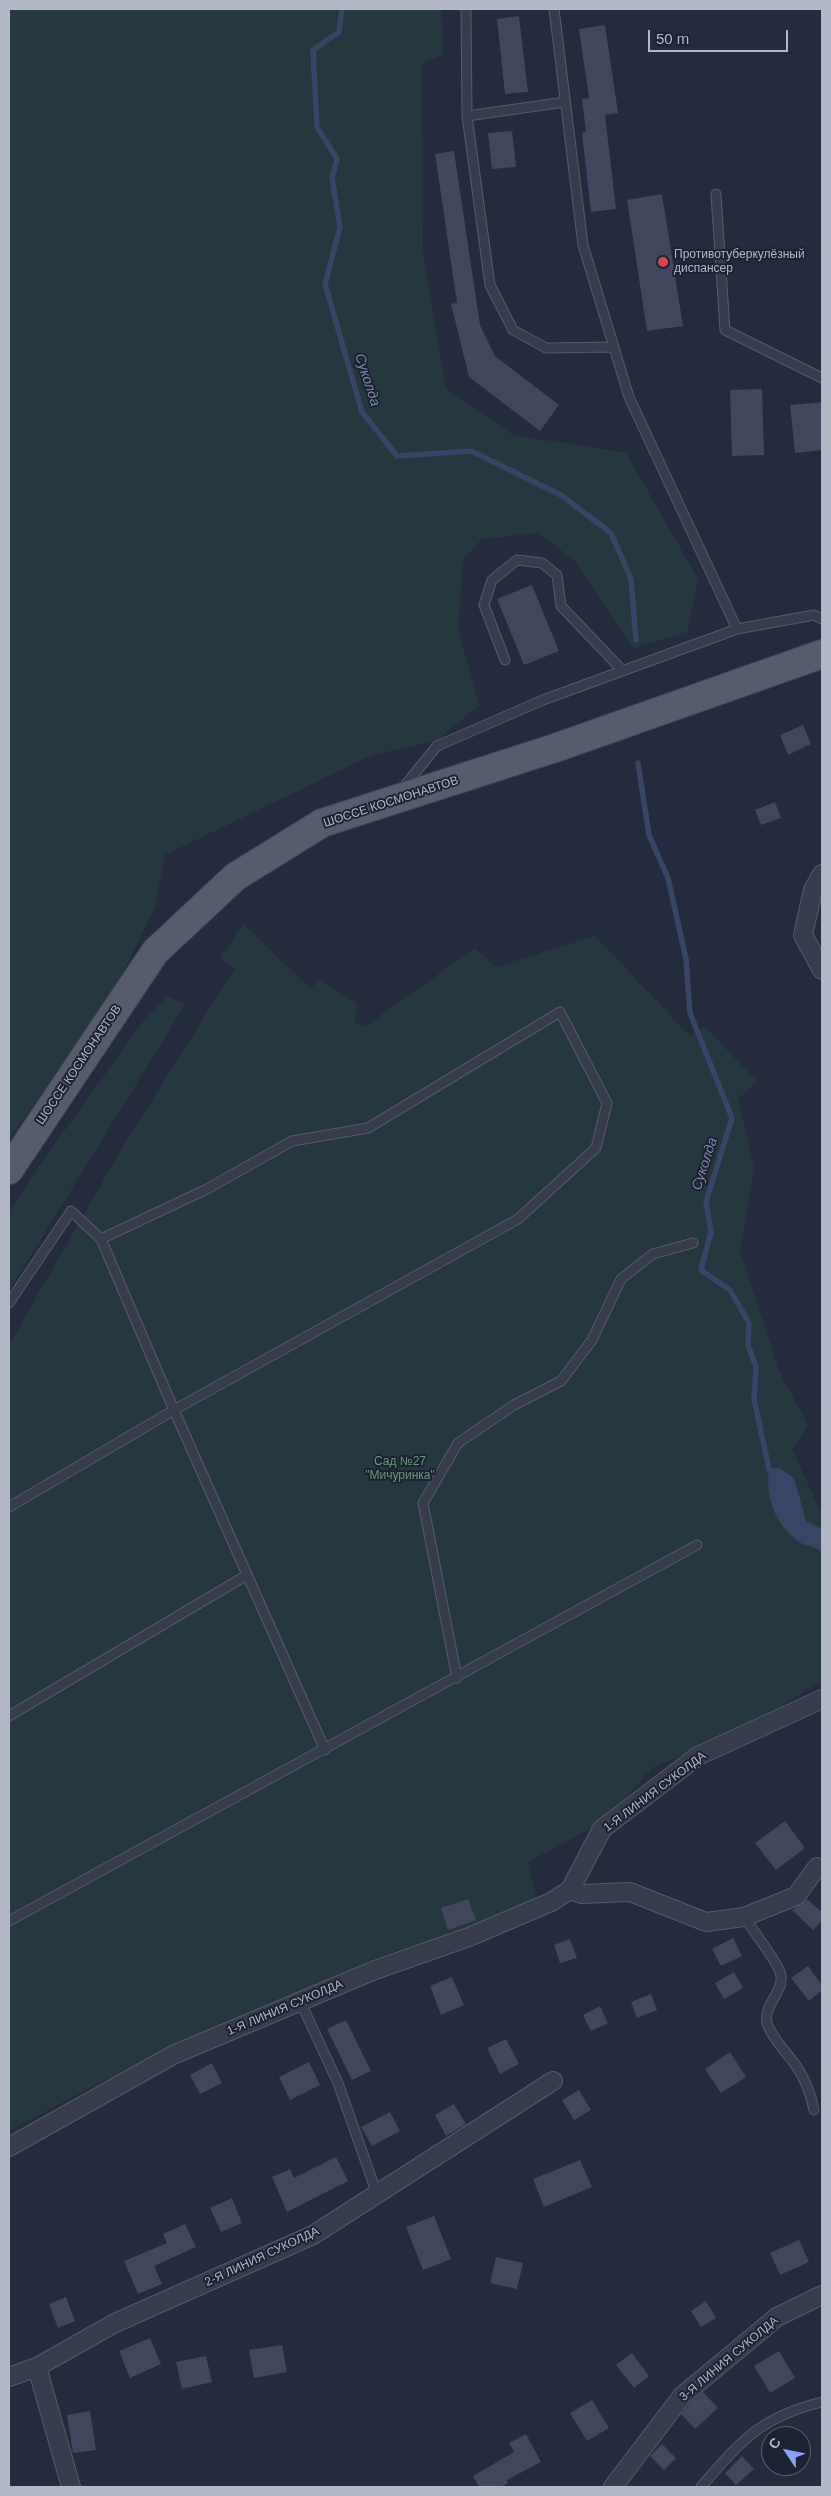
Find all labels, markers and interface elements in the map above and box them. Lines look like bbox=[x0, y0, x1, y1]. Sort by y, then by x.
scale bar bbox=[651, 20, 791, 52]
text: 50 m bbox=[656, 30, 689, 47]
place label: Противотуберкулёзный диспансер bbox=[674, 248, 805, 276]
marker: Противотуберкулёзный диспансер bbox=[656, 255, 670, 269]
water label: Суколда bbox=[351, 352, 383, 408]
street label: ШОССЕ КОСМОНАВТОВ bbox=[322, 773, 460, 831]
street label: ШОССЕ КОСМОНАВТОВ bbox=[34, 1003, 124, 1127]
water label: Суколда bbox=[689, 1136, 721, 1192]
park label: Сад №27 "Мичуринка" bbox=[365, 1455, 435, 1483]
street label: 1-Я ЛИНИЯ СУКОЛДА bbox=[601, 1749, 709, 1835]
street label: 1-Я ЛИНИЯ СУКОЛДА bbox=[225, 1977, 345, 2039]
street label: 2-Я ЛИНИЯ СУКОЛДА bbox=[203, 2224, 321, 2290]
street label: 3-Я ЛИНИЯ СУКОЛДА bbox=[677, 2313, 781, 2405]
north arrow bbox=[761, 2426, 811, 2476]
text: С bbox=[765, 2435, 784, 2452]

